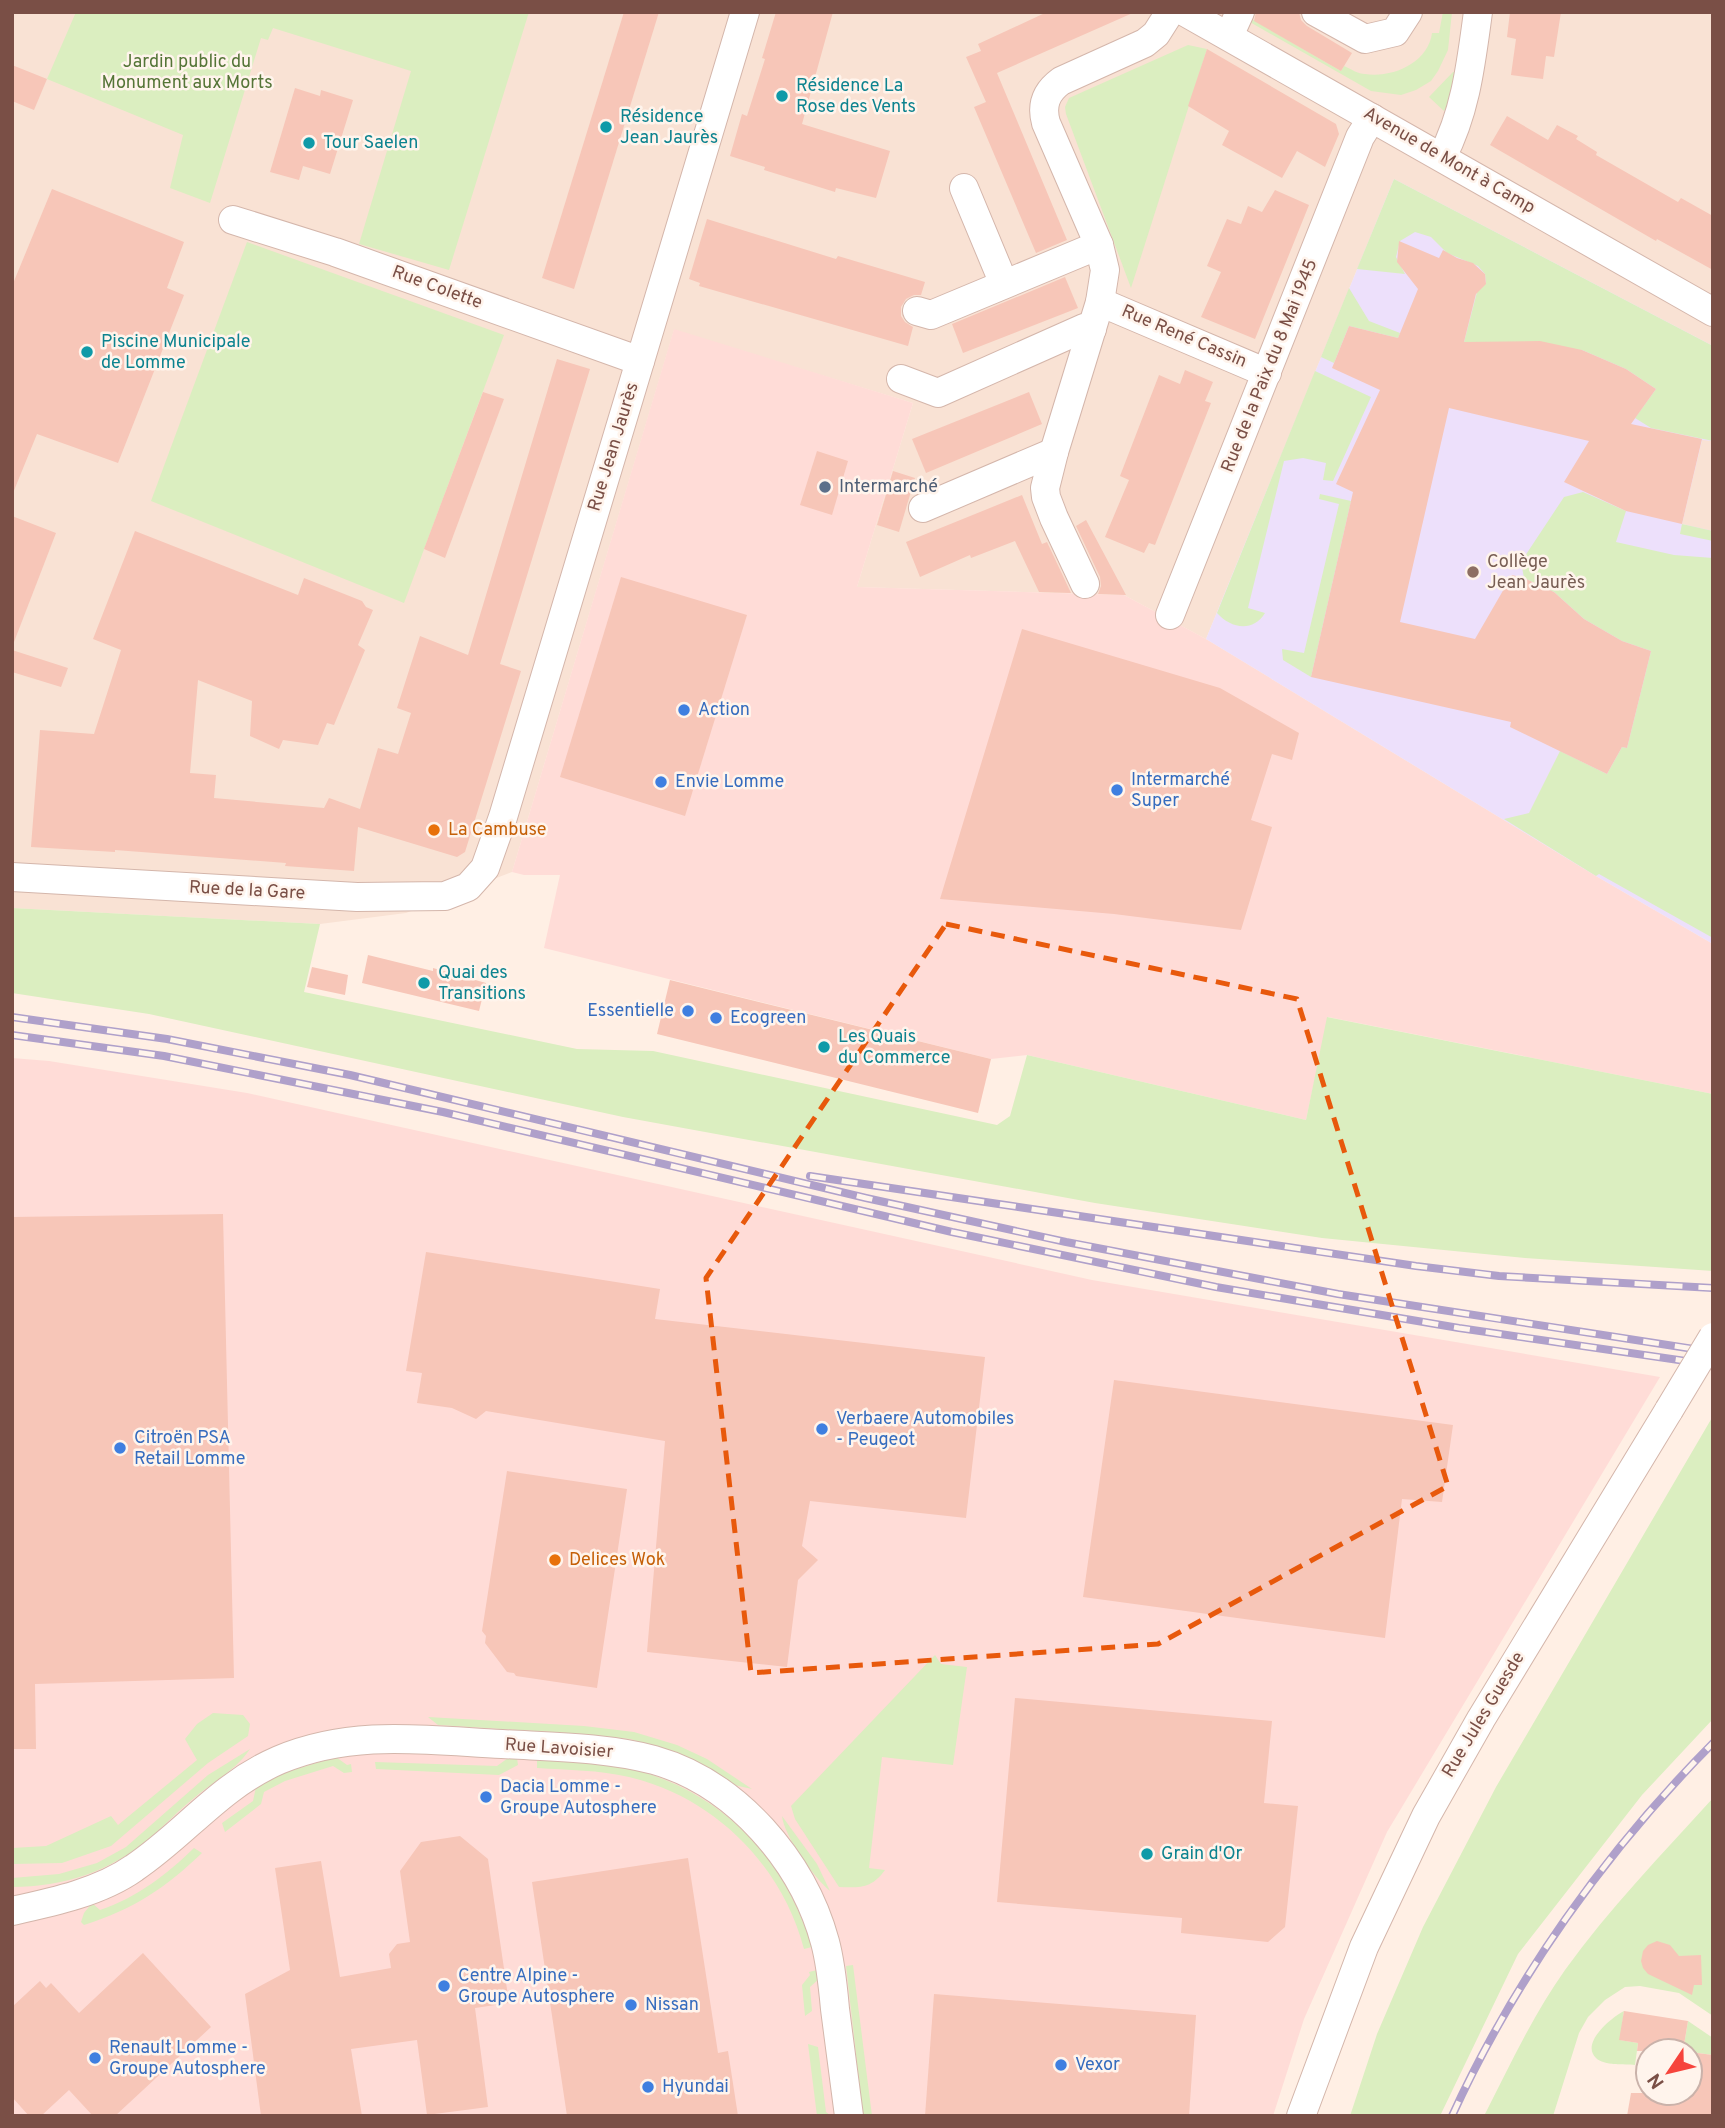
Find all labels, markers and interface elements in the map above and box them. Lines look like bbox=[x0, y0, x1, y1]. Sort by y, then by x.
park label: Jardin public du Monument aux Morts bbox=[101, 51, 273, 95]
place label: Résidence La Rose des Vents bbox=[796, 75, 916, 119]
marker: Résidence La Rose des Vents bbox=[774, 88, 790, 104]
street label: Avenue de Mont à Camp bbox=[1359, 102, 1539, 220]
place label: Résidence Jean Jaurès bbox=[620, 106, 718, 150]
marker: Résidence Jean Jaurès bbox=[598, 119, 614, 135]
place label: Tour Saelen bbox=[323, 132, 418, 155]
marker: Tour Saelen bbox=[301, 135, 317, 151]
street label: Rue de la Paix du 8 Mai 1945 bbox=[1217, 256, 1323, 476]
street label: Rue Colette bbox=[389, 261, 485, 315]
street label: Rue René Cassin bbox=[1118, 300, 1250, 374]
place label: Piscine Municipale de Lomme bbox=[101, 331, 250, 375]
marker: Piscine Municipale de Lomme bbox=[79, 344, 95, 360]
street label: Rue Jean Jaurès bbox=[583, 380, 645, 514]
place label: Intermarché bbox=[839, 476, 938, 499]
marker: Intermarché bbox=[817, 479, 833, 495]
place label: Collège Jean Jaurès bbox=[1487, 551, 1585, 595]
marker: Collège Jean Jaurès bbox=[1465, 564, 1481, 580]
place label: Action bbox=[698, 699, 750, 722]
marker: Action bbox=[676, 702, 692, 718]
place label: Intermarché Super bbox=[1131, 769, 1230, 813]
place label: Envie Lomme bbox=[675, 771, 784, 794]
marker: Envie Lomme bbox=[653, 774, 669, 790]
marker: Intermarché Super bbox=[1109, 782, 1125, 798]
place label: La Cambuse bbox=[448, 819, 547, 842]
marker: La Cambuse bbox=[426, 822, 442, 838]
street label: Rue de la Gare bbox=[188, 876, 306, 906]
place label: Quai des Transitions bbox=[438, 962, 526, 1006]
marker: Quai des Transitions bbox=[416, 975, 432, 991]
place label: Essentielle bbox=[587, 1000, 674, 1023]
marker: Essentielle bbox=[680, 1003, 696, 1019]
place label: Ecogreen bbox=[730, 1007, 806, 1030]
marker: Ecogreen bbox=[708, 1010, 724, 1026]
place label: Les Quais du Commerce bbox=[838, 1026, 950, 1070]
marker: Les Quais du Commerce bbox=[816, 1039, 832, 1055]
place label: Verbaere Automobiles - Peugeot bbox=[836, 1408, 1014, 1452]
marker: Verbaere Automobiles - Peugeot bbox=[814, 1421, 830, 1437]
place label: Citroën PSA Retail Lomme bbox=[134, 1427, 245, 1471]
marker: Citroën PSA Retail Lomme bbox=[112, 1440, 128, 1456]
place label: Delices Wok bbox=[569, 1549, 665, 1572]
marker: Delices Wok bbox=[547, 1552, 563, 1568]
street label: Rue Jules Guesde bbox=[1437, 1648, 1531, 1782]
street label: Rue Lavoisier bbox=[504, 1734, 614, 1764]
place label: Dacia Lomme - Groupe Autosphere bbox=[500, 1776, 657, 1820]
marker: Dacia Lomme - Groupe Autosphere bbox=[478, 1789, 494, 1805]
place label: Grain d'Or bbox=[1161, 1843, 1243, 1866]
marker: Grain d'Or bbox=[1139, 1846, 1155, 1862]
place label: Centre Alpine - Groupe Autosphere bbox=[458, 1965, 615, 2009]
marker: Centre Alpine - Groupe Autosphere bbox=[436, 1978, 452, 1994]
place label: Nissan bbox=[645, 1994, 699, 2017]
marker: Nissan bbox=[623, 1997, 639, 2013]
place label: Renault Lomme - Groupe Autosphere bbox=[109, 2037, 266, 2081]
north arrow bbox=[1634, 2037, 1704, 2107]
marker: Renault Lomme - Groupe Autosphere bbox=[87, 2050, 103, 2066]
place label: Vexor bbox=[1075, 2054, 1120, 2077]
marker: Vexor bbox=[1053, 2057, 1069, 2073]
text: N bbox=[1643, 2068, 1670, 2093]
place label: Hyundai bbox=[662, 2076, 729, 2099]
marker: Hyundai bbox=[640, 2079, 656, 2095]

